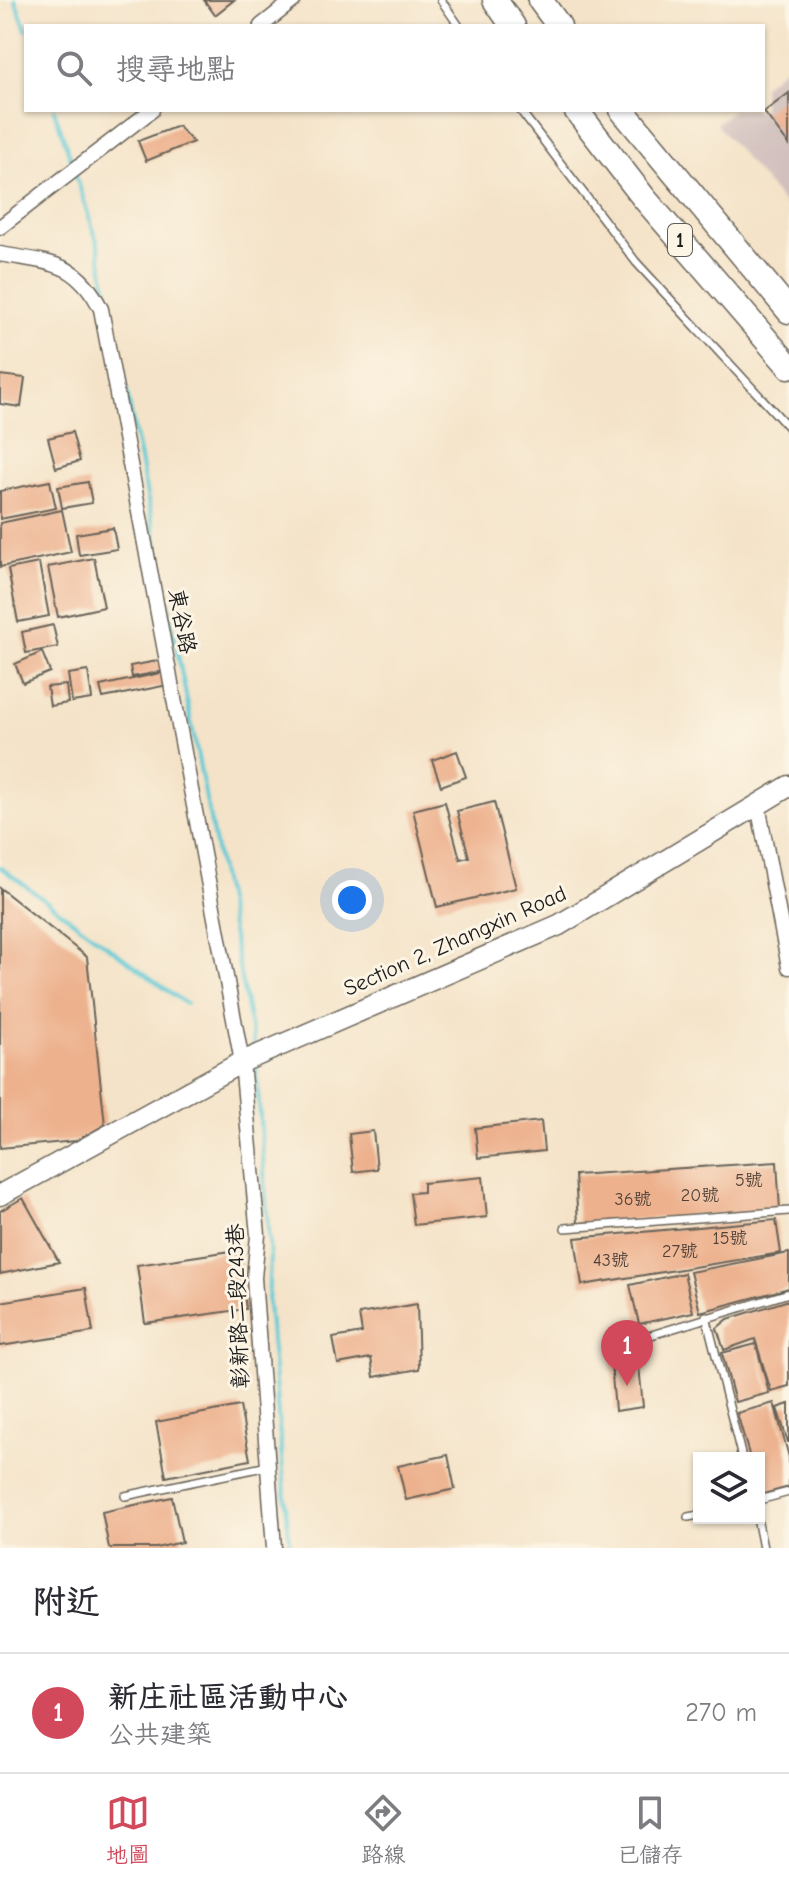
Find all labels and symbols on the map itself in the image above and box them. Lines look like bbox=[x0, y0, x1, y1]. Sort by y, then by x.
road number: 1 bbox=[668, 224, 692, 256]
street label: 東谷路 bbox=[163, 586, 201, 656]
your location bbox=[332, 880, 372, 920]
street label: Section 2, Zhangxin Road bbox=[340, 880, 570, 1002]
house number: 5號 bbox=[735, 1170, 763, 1191]
house number: 20號 bbox=[681, 1185, 719, 1206]
house number: 36號 bbox=[615, 1189, 651, 1210]
street label: 彰新路二段243巷 bbox=[222, 1223, 254, 1389]
house number: 15號 bbox=[713, 1228, 747, 1249]
house number: 27號 bbox=[662, 1241, 698, 1262]
house number: 43號 bbox=[593, 1250, 629, 1271]
pin: 1 bbox=[601, 1320, 653, 1386]

